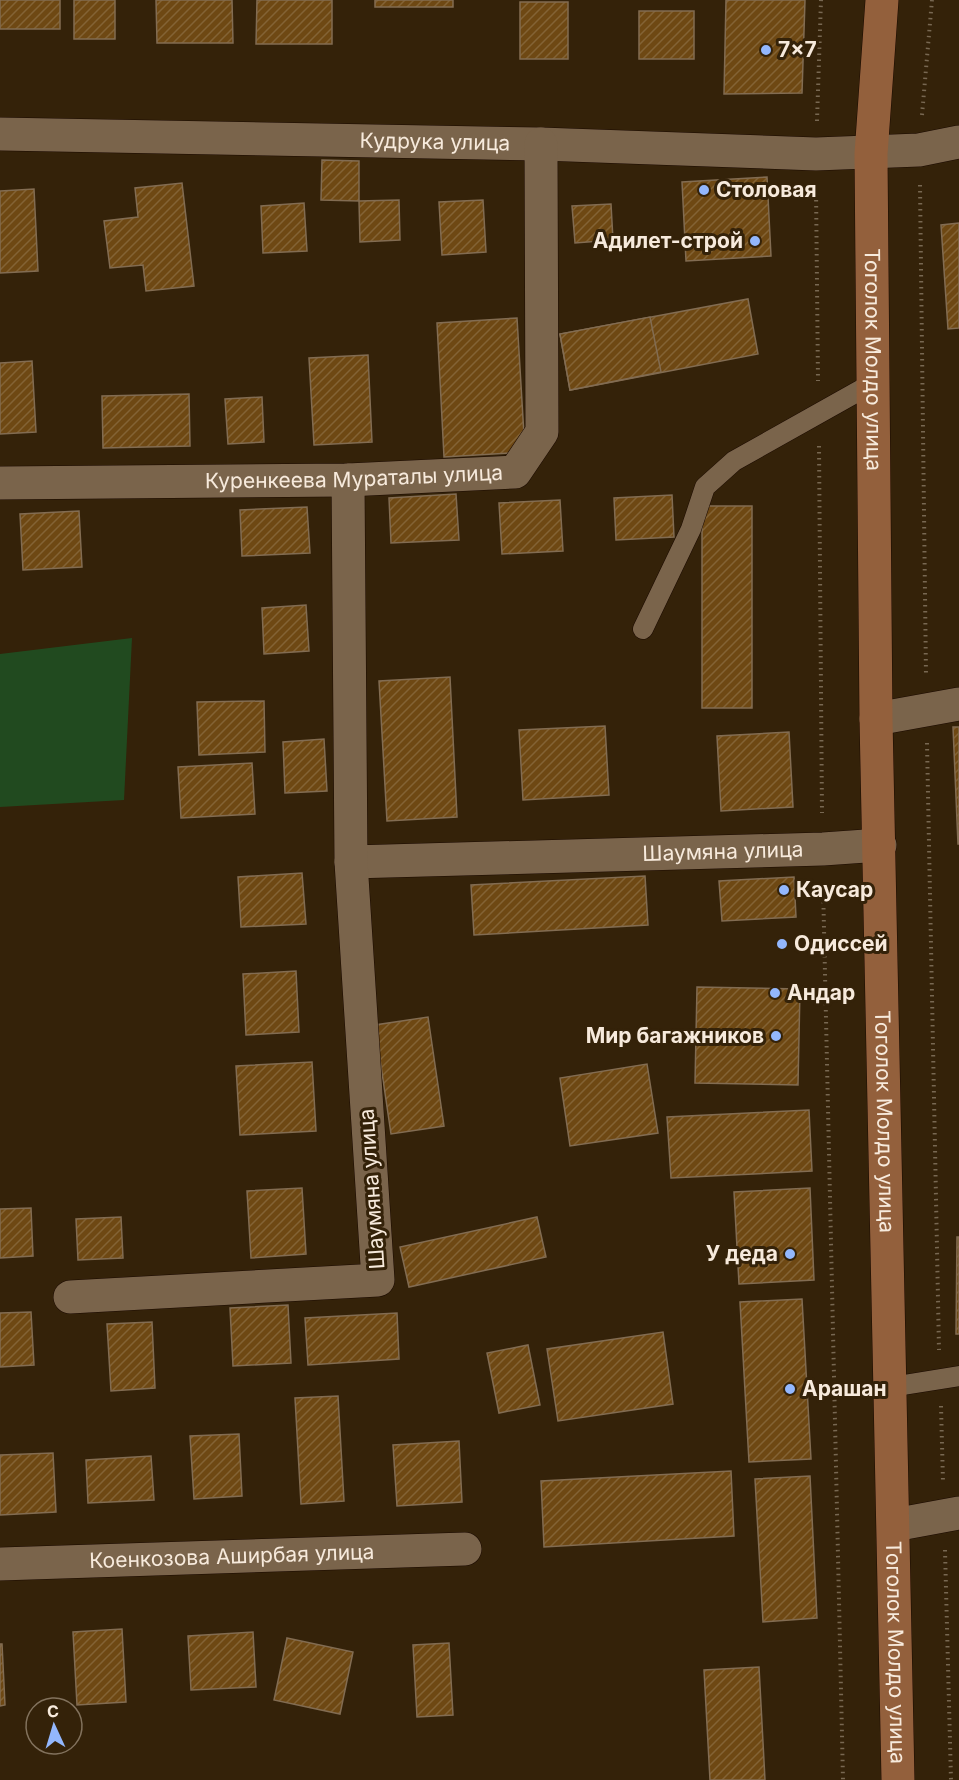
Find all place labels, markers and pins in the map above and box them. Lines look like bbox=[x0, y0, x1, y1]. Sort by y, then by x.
place label: 7x7 bbox=[778, 37, 817, 62]
marker: 7x7 bbox=[759, 43, 773, 57]
place label: Столовая bbox=[716, 177, 817, 202]
marker: Столовая bbox=[697, 183, 711, 197]
place label: Адилет-строй bbox=[593, 228, 743, 253]
marker: Адилет-строй bbox=[748, 234, 762, 248]
place label: Каусар bbox=[796, 877, 873, 902]
marker: Каусар bbox=[777, 883, 791, 897]
place label: Одиссей bbox=[794, 931, 888, 956]
marker: Одиссей bbox=[775, 937, 789, 951]
place label: Андар bbox=[787, 980, 855, 1005]
marker: Андар bbox=[768, 986, 782, 1000]
place label: Мир багажников bbox=[586, 1023, 764, 1048]
marker: Мир багажников bbox=[769, 1029, 783, 1043]
place label: У деда bbox=[706, 1241, 778, 1266]
marker: У деда bbox=[783, 1247, 797, 1261]
place label: Арашан bbox=[802, 1376, 887, 1401]
marker: Арашан bbox=[783, 1382, 797, 1396]

